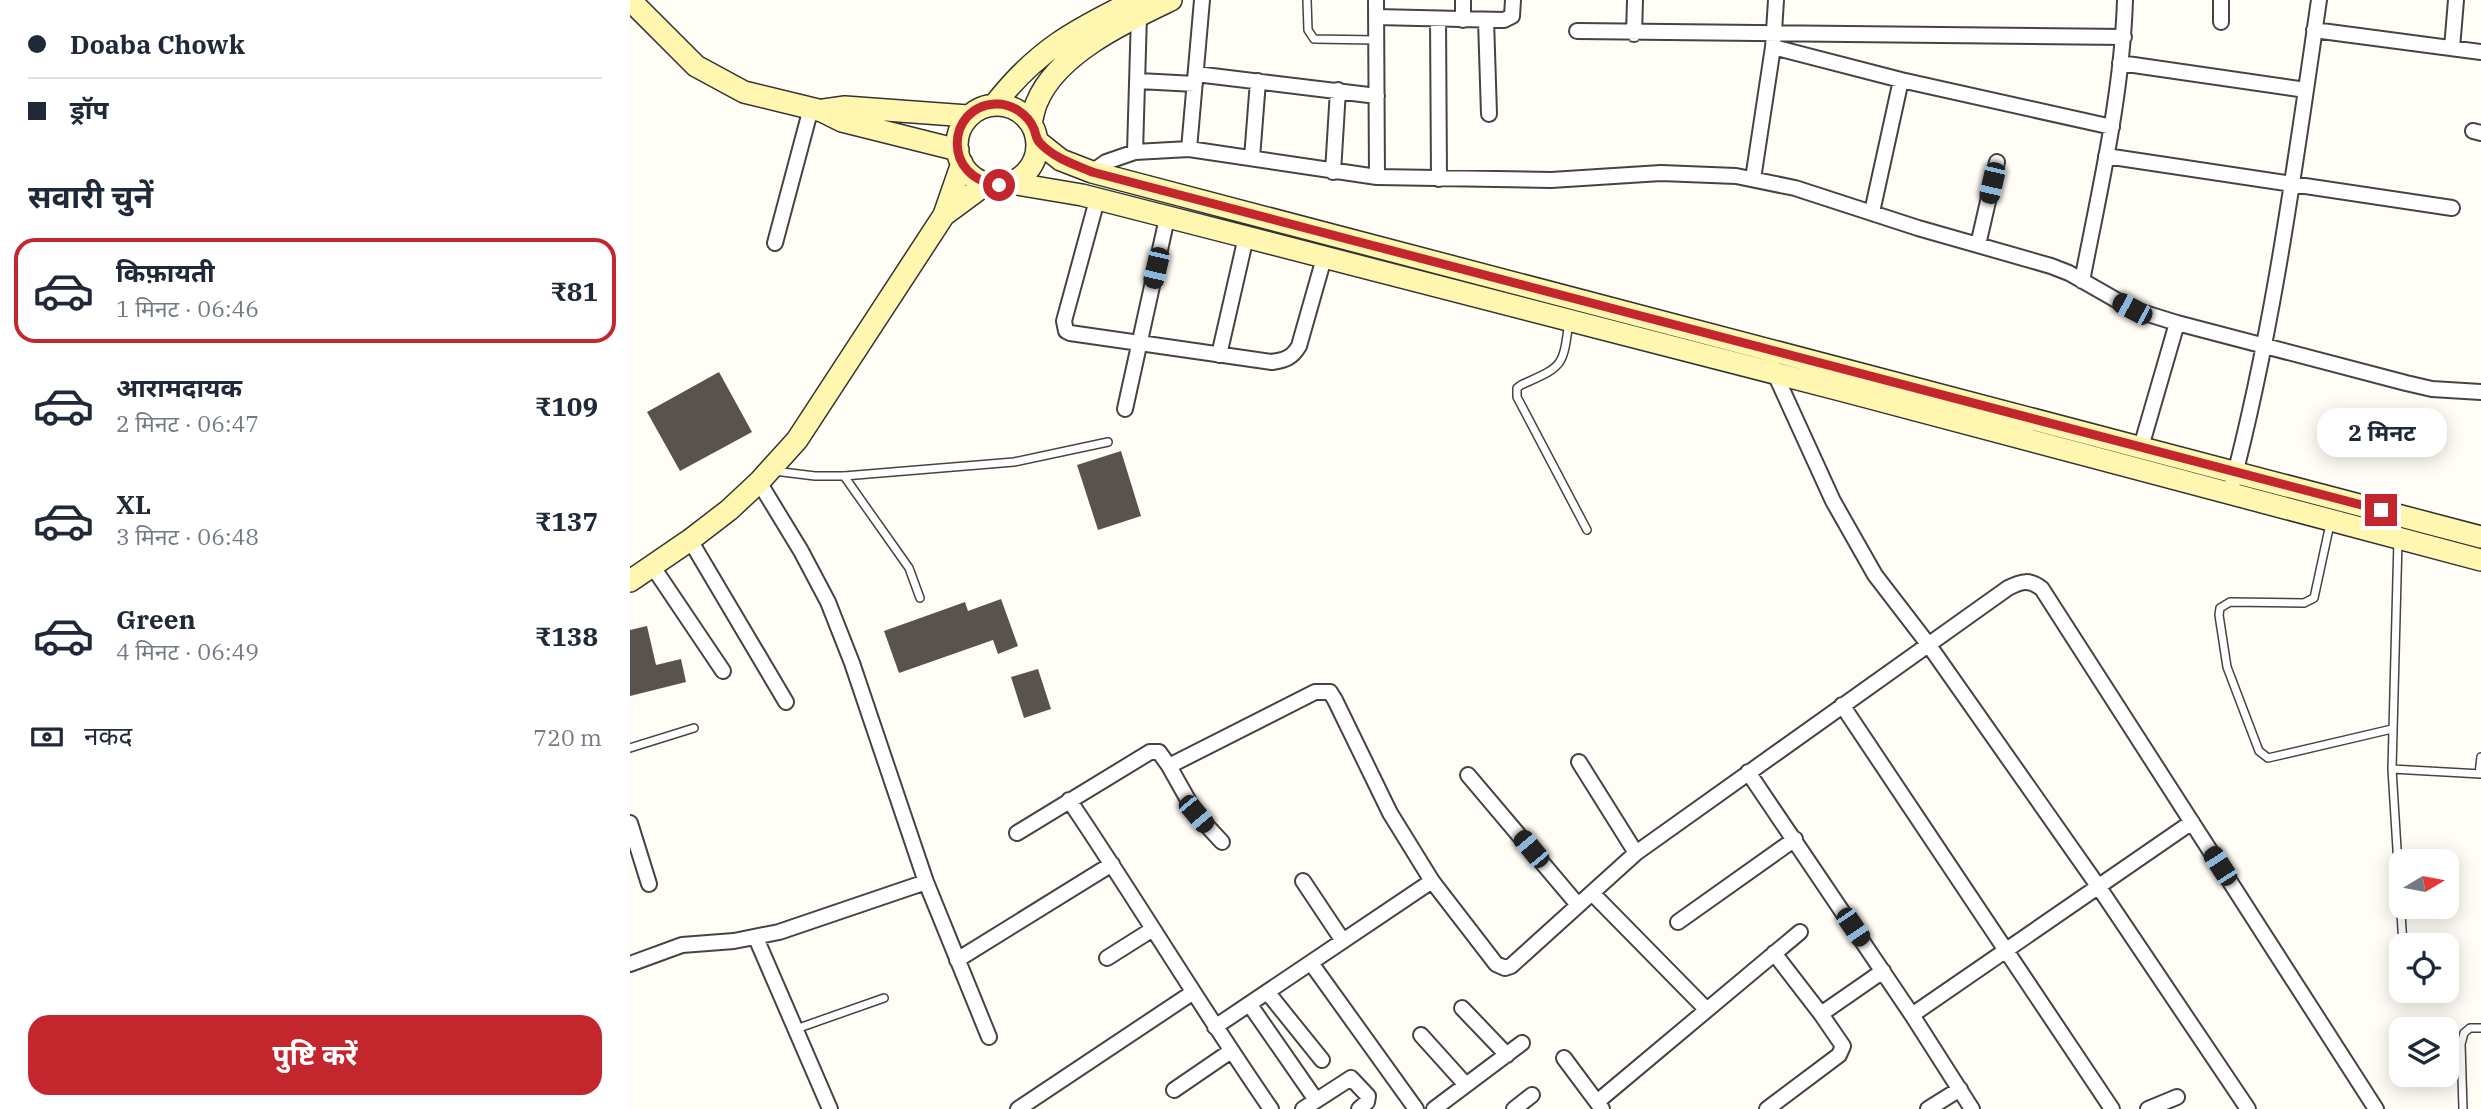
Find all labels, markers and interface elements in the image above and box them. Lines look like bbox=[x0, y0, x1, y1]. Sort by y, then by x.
text: Doaba Chowk bbox=[70, 27, 245, 61]
text: ड्रॉप bbox=[70, 92, 108, 126]
car bbox=[1978, 160, 2007, 206]
route start bbox=[983, 169, 1015, 201]
text: सवारी चुनें bbox=[28, 175, 153, 217]
car bbox=[1142, 245, 1171, 291]
text: किफ़ायती bbox=[116, 255, 215, 289]
icon: car bbox=[32, 259, 95, 322]
text: ₹81 bbox=[550, 274, 598, 308]
car bbox=[2109, 290, 2156, 328]
text: 1 मिनट · 06:46 bbox=[116, 293, 259, 323]
text: आरामदायक bbox=[116, 370, 242, 404]
icon: car bbox=[32, 374, 95, 437]
text: ₹109 bbox=[535, 389, 598, 423]
text: 2 मिनट · 06:47 bbox=[116, 408, 259, 438]
callout: 2 मिनट bbox=[2316, 408, 2446, 458]
text: 2 मिनट bbox=[2348, 417, 2416, 447]
text: XL bbox=[116, 487, 151, 521]
icon: car bbox=[32, 489, 95, 552]
route end bbox=[2365, 494, 2397, 526]
text: ₹137 bbox=[535, 504, 598, 538]
text: 3 मिनट · 06:48 bbox=[116, 521, 259, 551]
text: Green bbox=[116, 602, 196, 636]
icon: car bbox=[32, 604, 95, 667]
text: ₹138 bbox=[535, 619, 598, 653]
text: 4 मिनट · 06:49 bbox=[116, 636, 259, 666]
icon: cash bbox=[28, 718, 66, 756]
text: नकद bbox=[84, 718, 132, 752]
text: 720 m bbox=[533, 722, 602, 752]
car bbox=[1175, 791, 1218, 837]
car bbox=[1510, 826, 1553, 872]
car bbox=[2200, 843, 2241, 889]
north arrow bbox=[2389, 849, 2459, 919]
map controls bbox=[2389, 849, 2459, 1087]
car bbox=[1833, 904, 1874, 950]
button: locate bbox=[2389, 933, 2459, 1003]
button: पुष्टि करें bbox=[28, 1015, 602, 1095]
button: layers bbox=[2389, 1017, 2459, 1087]

